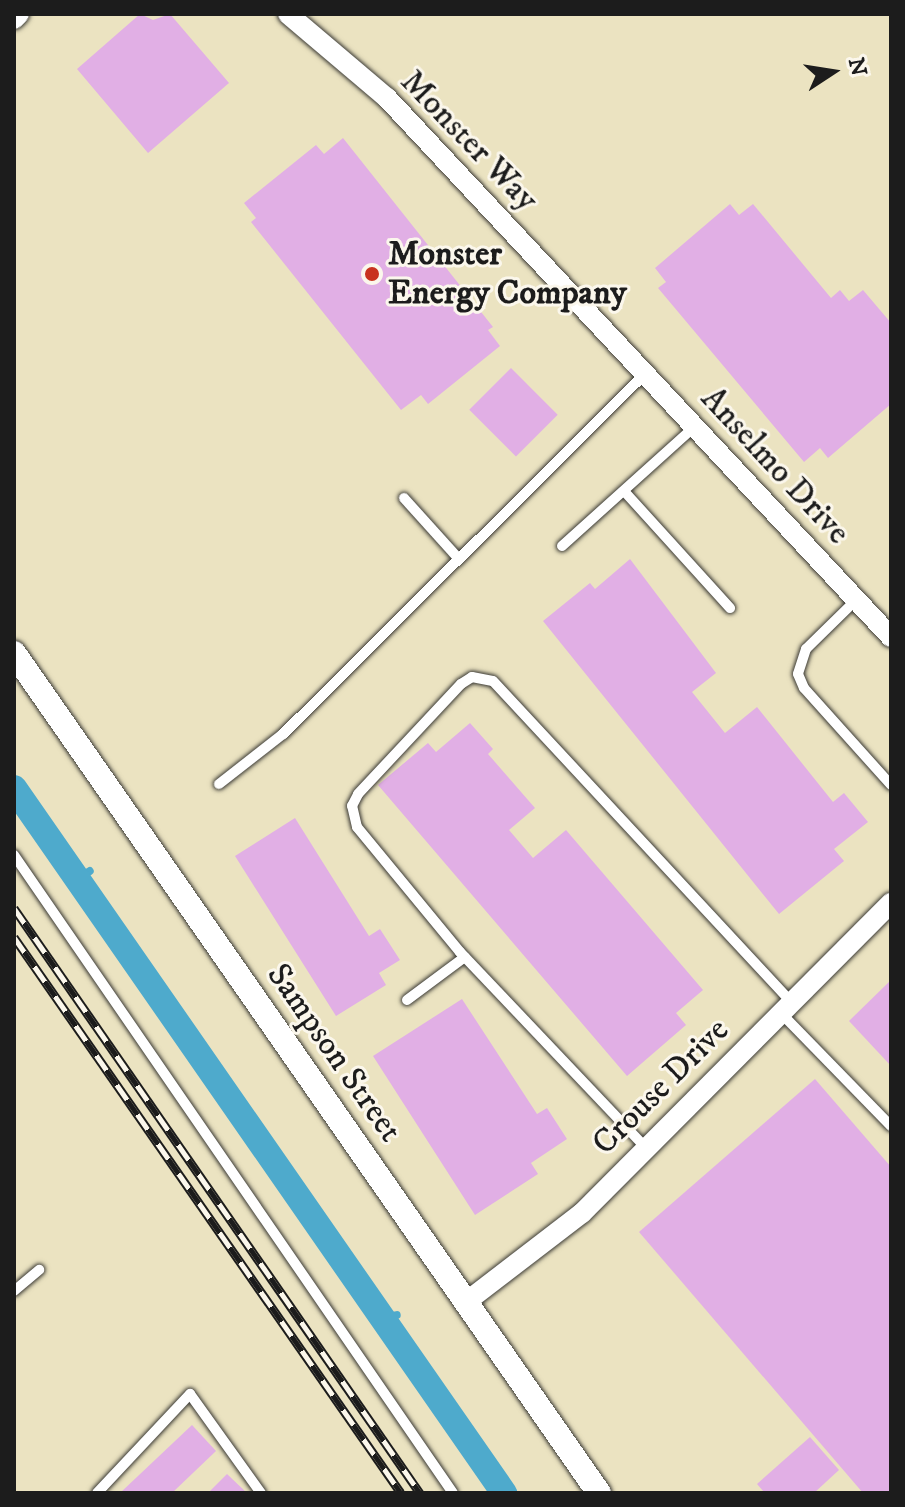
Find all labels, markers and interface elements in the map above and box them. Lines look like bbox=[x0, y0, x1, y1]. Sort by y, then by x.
north arrow bbox=[793, 32, 873, 112]
text: N bbox=[842, 55, 872, 79]
street label: Monster Way bbox=[392, 62, 546, 220]
place label: Monster Energy Company bbox=[388, 234, 627, 314]
marker: Monster Energy Company bbox=[363, 265, 381, 283]
street label: Anselmo Drive bbox=[692, 379, 858, 553]
street label: Sampson Street bbox=[258, 956, 410, 1150]
street label: Crouse Drive bbox=[584, 1010, 738, 1164]

